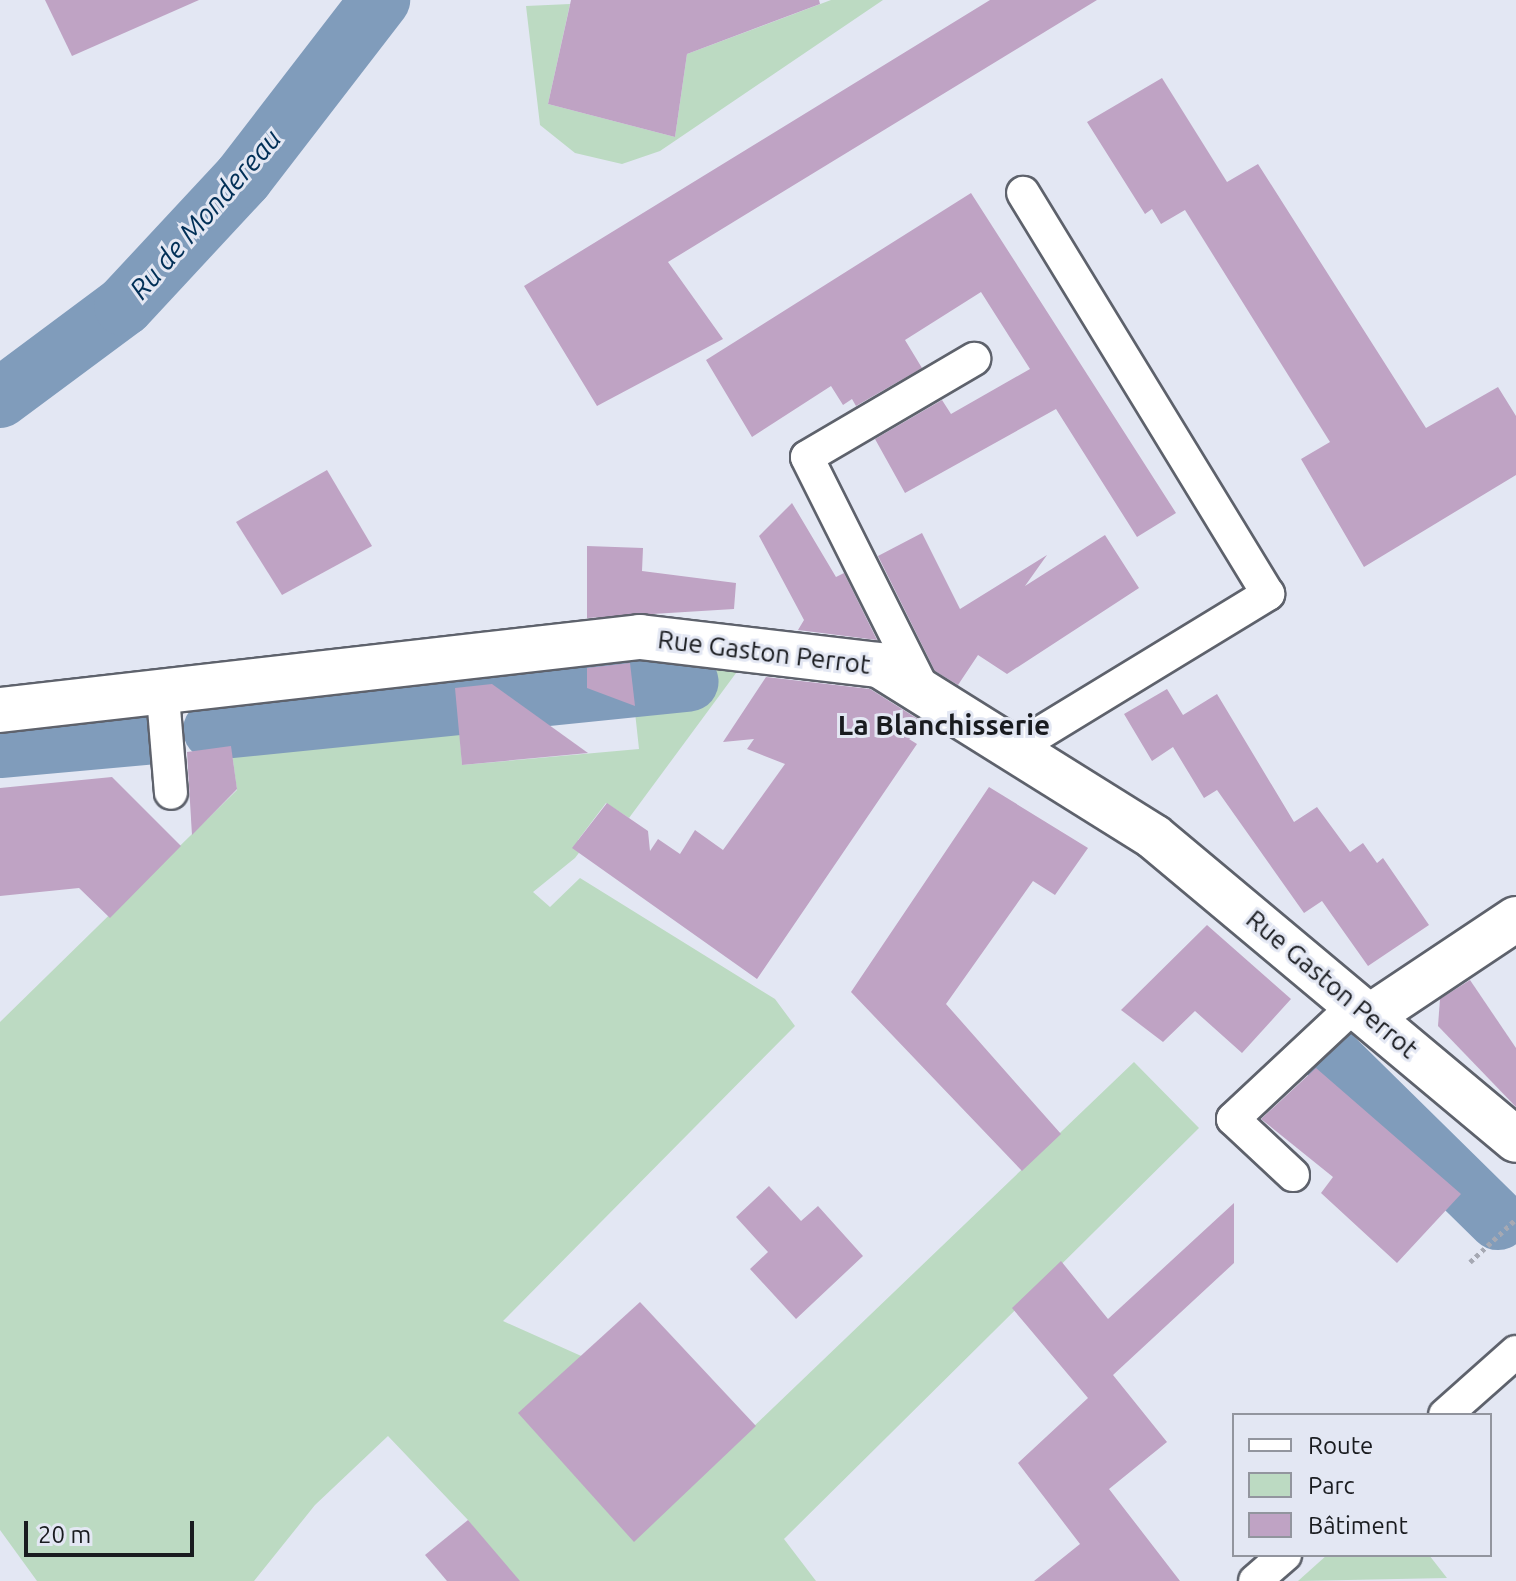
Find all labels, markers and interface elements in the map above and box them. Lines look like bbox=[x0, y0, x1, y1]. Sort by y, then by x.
water label: Ru de Mondereau bbox=[122, 122, 288, 306]
street label: Rue Gaston Perrot bbox=[656, 623, 872, 681]
district label: La Blanchisserie bbox=[838, 708, 1050, 742]
street label: Rue Gaston Perrot bbox=[1240, 903, 1424, 1065]
legend bbox=[1232, 1413, 1492, 1557]
text: Route bbox=[1308, 1432, 1373, 1459]
text: Parc bbox=[1308, 1472, 1355, 1499]
scale bar bbox=[28, 1505, 198, 1555]
text: Bâtiment bbox=[1308, 1512, 1408, 1539]
text: 20 m bbox=[38, 1521, 91, 1548]

